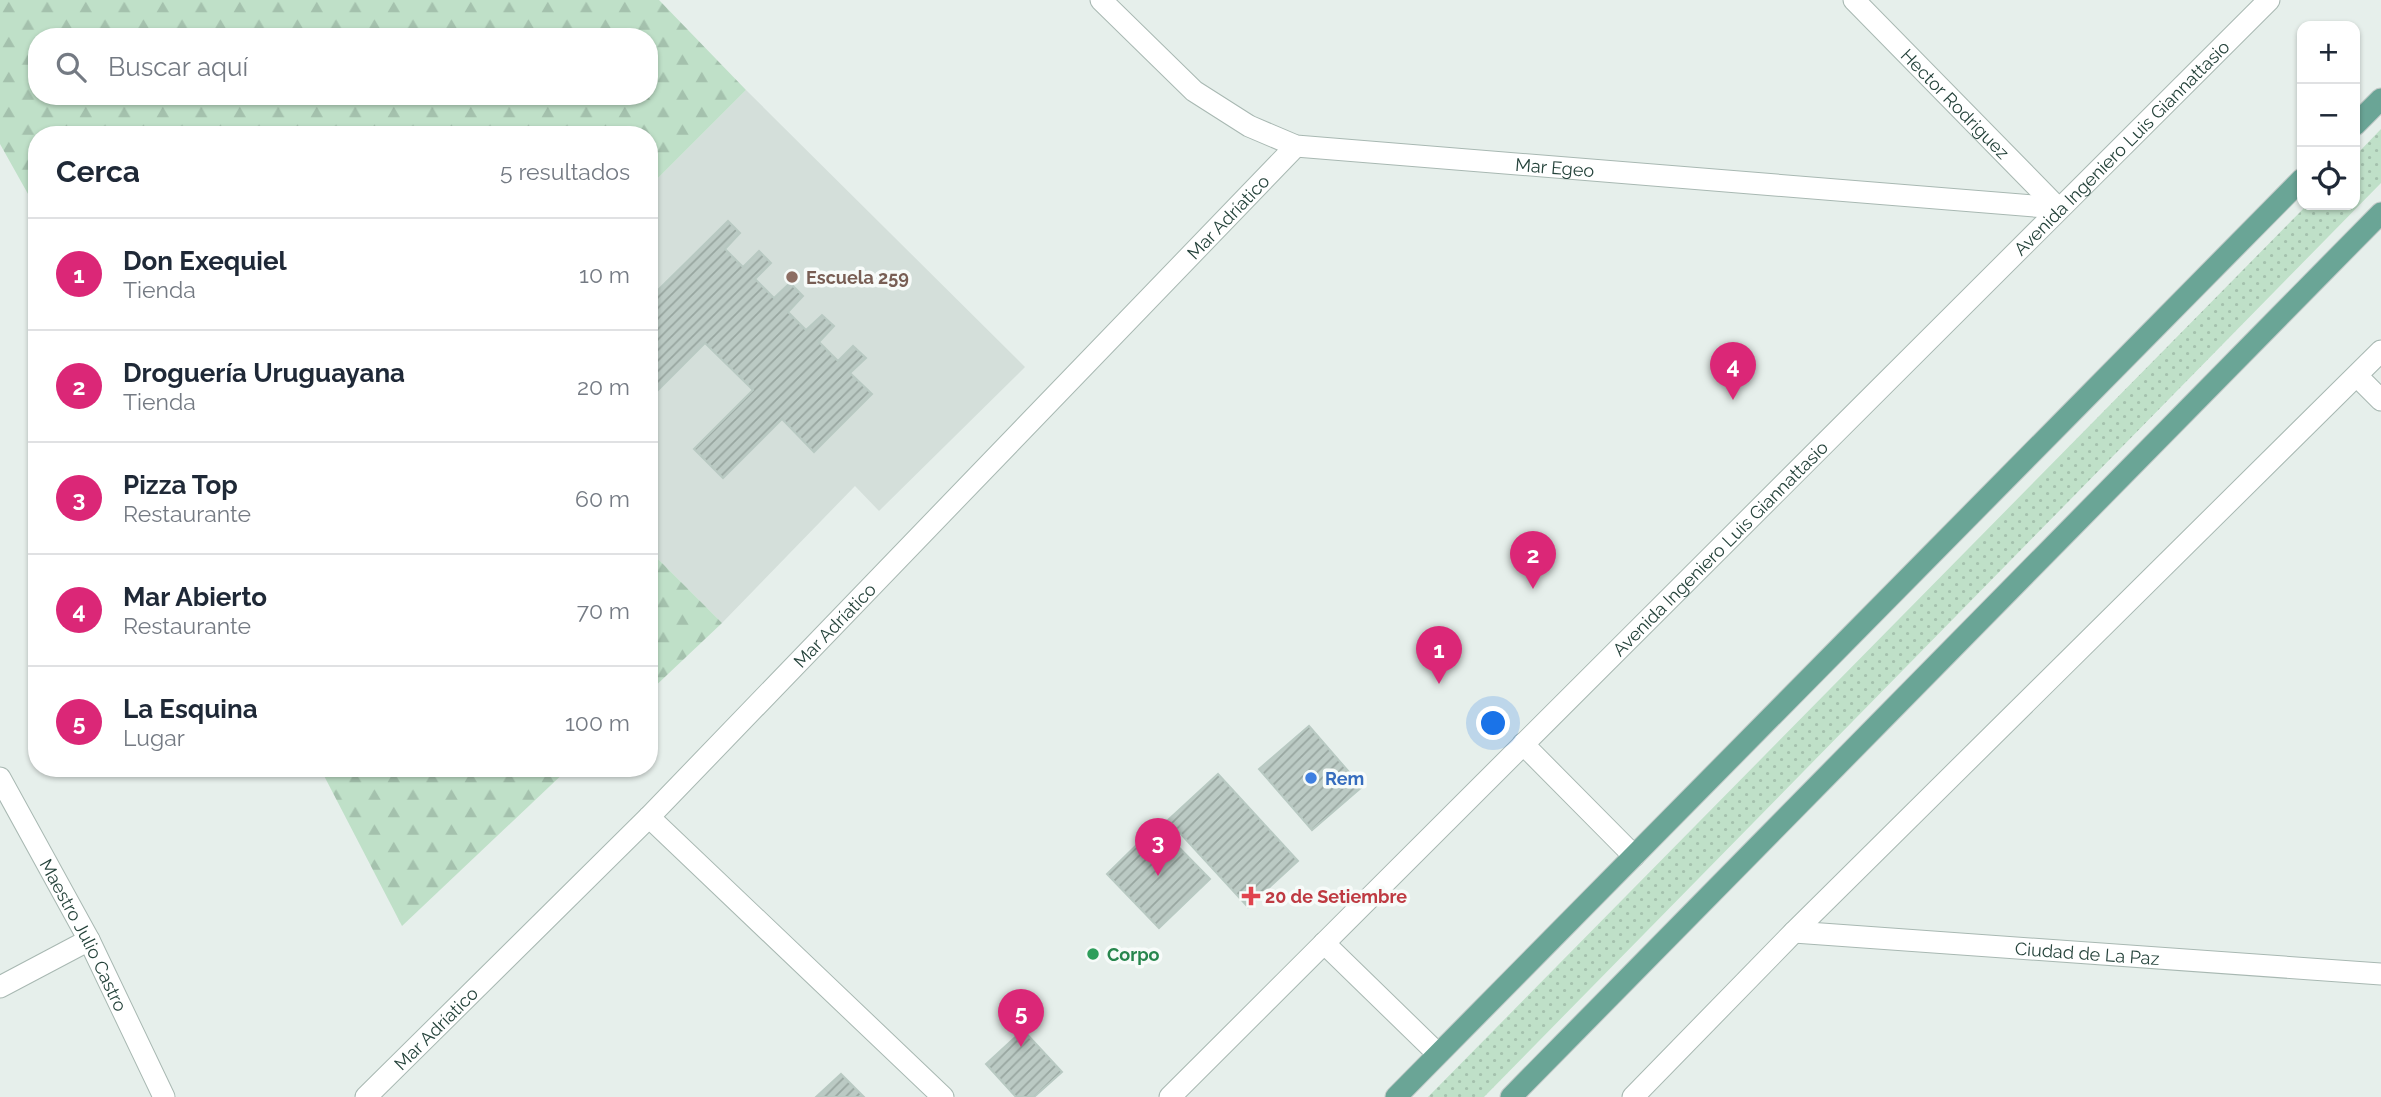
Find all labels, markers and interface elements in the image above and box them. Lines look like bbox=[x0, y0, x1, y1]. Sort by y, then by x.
map controls bbox=[2297, 21, 2360, 210]
button: + bbox=[2297, 21, 2360, 84]
search box bbox=[28, 28, 658, 105]
street label: Avenida Ingeniero Luis Giannattasio bbox=[2009, 35, 2233, 259]
street label: Hector Rodriguez bbox=[1897, 44, 2014, 163]
icon: search bbox=[52, 48, 90, 86]
text: Buscar aquí bbox=[108, 52, 248, 82]
button: − bbox=[2297, 84, 2360, 147]
button: locate bbox=[2297, 147, 2360, 210]
street label: Mar Egeo bbox=[1514, 153, 1595, 181]
text: Cerca bbox=[56, 154, 140, 189]
text: 5 resultados bbox=[500, 158, 630, 185]
street label: Mar Adríatico bbox=[1182, 170, 1273, 263]
text: Don Exequiel bbox=[123, 246, 287, 276]
text: 1 bbox=[73, 261, 85, 288]
text: 10 m bbox=[579, 261, 630, 288]
place label: Escuela 259 bbox=[806, 267, 909, 288]
marker: Escuela 259 bbox=[784, 269, 800, 285]
text: Tienda bbox=[123, 276, 196, 303]
pin: 4 bbox=[1710, 342, 1756, 400]
text: Droguería Uruguayana bbox=[123, 358, 405, 388]
text: 2 bbox=[73, 373, 85, 400]
text: 20 m bbox=[577, 373, 630, 400]
text: Tienda bbox=[123, 388, 196, 415]
street label: Avenida Ingeniero Luis Giannattasio bbox=[1608, 436, 1832, 660]
text: Pizza Top bbox=[123, 470, 238, 500]
text: 3 bbox=[73, 485, 85, 512]
text: 60 m bbox=[575, 485, 630, 512]
text: Restaurante bbox=[123, 500, 251, 527]
pin: 2 bbox=[1510, 531, 1556, 589]
street label: Mar Adríatico bbox=[789, 578, 880, 671]
text: Mar Abierto bbox=[123, 582, 267, 612]
text: 4 bbox=[72, 597, 86, 624]
text: 70 m bbox=[577, 597, 630, 624]
text: Restaurante bbox=[123, 612, 251, 639]
pin: 1 bbox=[1416, 626, 1462, 684]
text: La Esquina bbox=[123, 694, 258, 724]
your location bbox=[1476, 706, 1510, 740]
text: 5 bbox=[73, 709, 85, 736]
text: 100 m bbox=[565, 709, 630, 736]
text: Lugar bbox=[123, 724, 185, 751]
place label: Rem bbox=[1325, 768, 1364, 789]
marker: Rem bbox=[1303, 770, 1319, 786]
pin: 3 bbox=[1135, 818, 1181, 876]
street label: Maestro Julio Castro bbox=[36, 855, 132, 1015]
place label: 20 de Setiembre bbox=[1265, 886, 1407, 907]
marker: 20 de Setiembre bbox=[1243, 888, 1259, 904]
street label: Ciudad de La Paz bbox=[2014, 937, 2160, 969]
place label: Corpo bbox=[1107, 944, 1160, 965]
marker: Corpo bbox=[1085, 946, 1101, 962]
street label: Mar Adríatico bbox=[390, 982, 482, 1074]
pin: 5 bbox=[998, 989, 1044, 1047]

